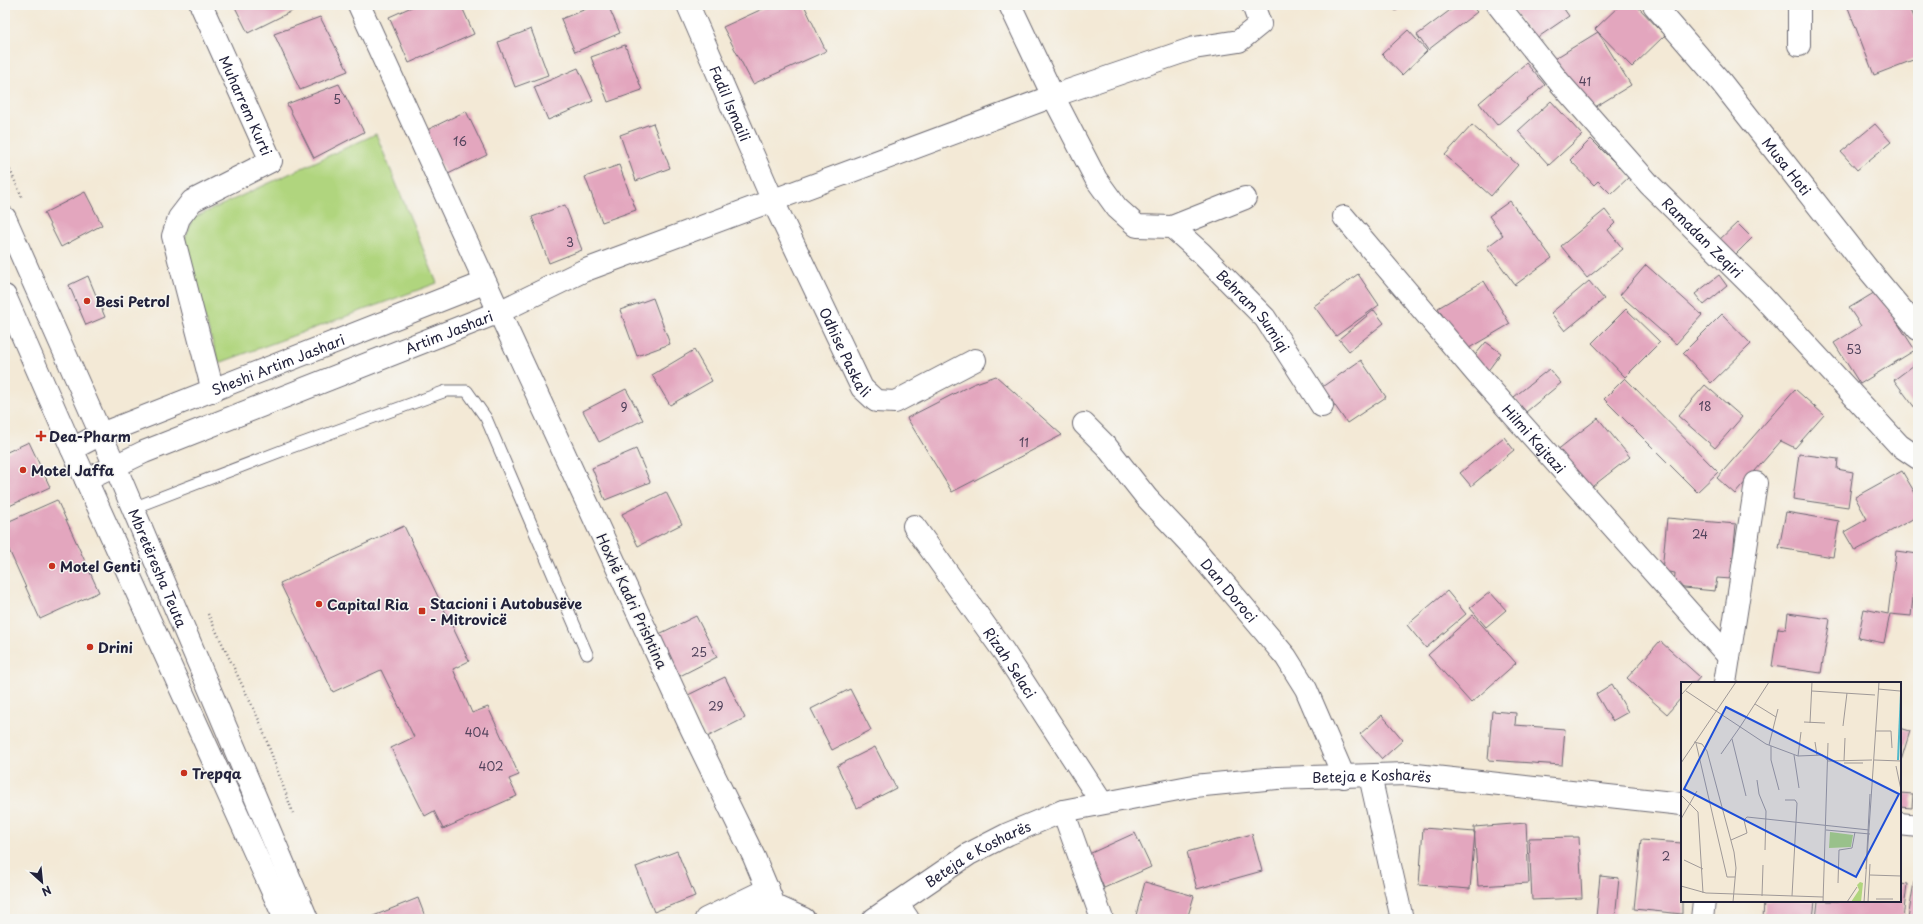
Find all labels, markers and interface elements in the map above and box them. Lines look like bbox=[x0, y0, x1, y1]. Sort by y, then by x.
street label: Muharrem Kurti bbox=[214, 52, 278, 159]
street label: Fadil Ismaili bbox=[705, 62, 756, 145]
house number: 41 bbox=[1579, 72, 1591, 90]
house number: 5 bbox=[333, 90, 341, 108]
house number: 16 bbox=[453, 132, 467, 150]
street label: Musa Hoti bbox=[1758, 133, 1817, 200]
street label: Ramadan Zeqiri bbox=[1657, 192, 1748, 282]
house number: 3 bbox=[566, 233, 574, 251]
street label: Behram Sumiqi bbox=[1212, 264, 1295, 356]
place label: Besi Petrol bbox=[95, 291, 170, 312]
marker: Besi Petrol bbox=[82, 296, 92, 306]
street label: Odhise Paskali bbox=[815, 304, 876, 402]
street label: Artim Jashari bbox=[402, 305, 496, 359]
street label: Sheshi Artim Jashari bbox=[208, 328, 348, 400]
house number: 53 bbox=[1846, 340, 1862, 358]
house number: 18 bbox=[1699, 397, 1711, 415]
house number: 9 bbox=[620, 398, 628, 416]
street label: Hilmi Kajtazi bbox=[1498, 399, 1571, 478]
place label: Dea-Pharm bbox=[49, 426, 131, 447]
marker: Dea-Pharm bbox=[36, 431, 46, 441]
house number: 11 bbox=[1019, 433, 1029, 451]
place label: Motel Jaffa bbox=[31, 460, 115, 481]
marker: Motel Jaffa bbox=[18, 465, 28, 475]
street label: Mbretëresha Teuta bbox=[124, 505, 193, 631]
house number: 24 bbox=[1692, 525, 1708, 543]
street label: Hoxhë Kadri Prishtina bbox=[591, 530, 673, 672]
street label: Dan Doroci bbox=[1196, 553, 1263, 627]
place label: Motel Genti bbox=[60, 556, 141, 577]
marker: Motel Genti bbox=[47, 561, 57, 571]
place label: Stacioni i Autobusëve - Mitrovicë bbox=[430, 593, 583, 630]
place label: Capital Ria bbox=[327, 594, 409, 615]
marker: Capital Ria bbox=[314, 599, 324, 609]
marker: Stacioni i Autobusëve - Mitrovicë bbox=[417, 606, 427, 616]
street label: Rizah Selaci bbox=[979, 623, 1042, 702]
place label: Drini bbox=[98, 637, 133, 658]
marker: Drini bbox=[85, 642, 95, 652]
house number: 25 bbox=[691, 643, 707, 661]
inset map bbox=[1681, 682, 1901, 902]
house number: 29 bbox=[708, 697, 724, 715]
house number: 404 bbox=[465, 723, 489, 741]
house number: 402 bbox=[479, 757, 503, 775]
place label: Trepqa bbox=[192, 763, 242, 784]
street label: Beteja e Kosharës bbox=[1312, 763, 1432, 787]
marker: Trepqa bbox=[179, 768, 189, 778]
street label: Beteja e Kosharës bbox=[920, 815, 1034, 892]
house number: 2 bbox=[1662, 847, 1670, 865]
north arrow bbox=[22, 862, 62, 902]
text: N bbox=[39, 882, 55, 901]

